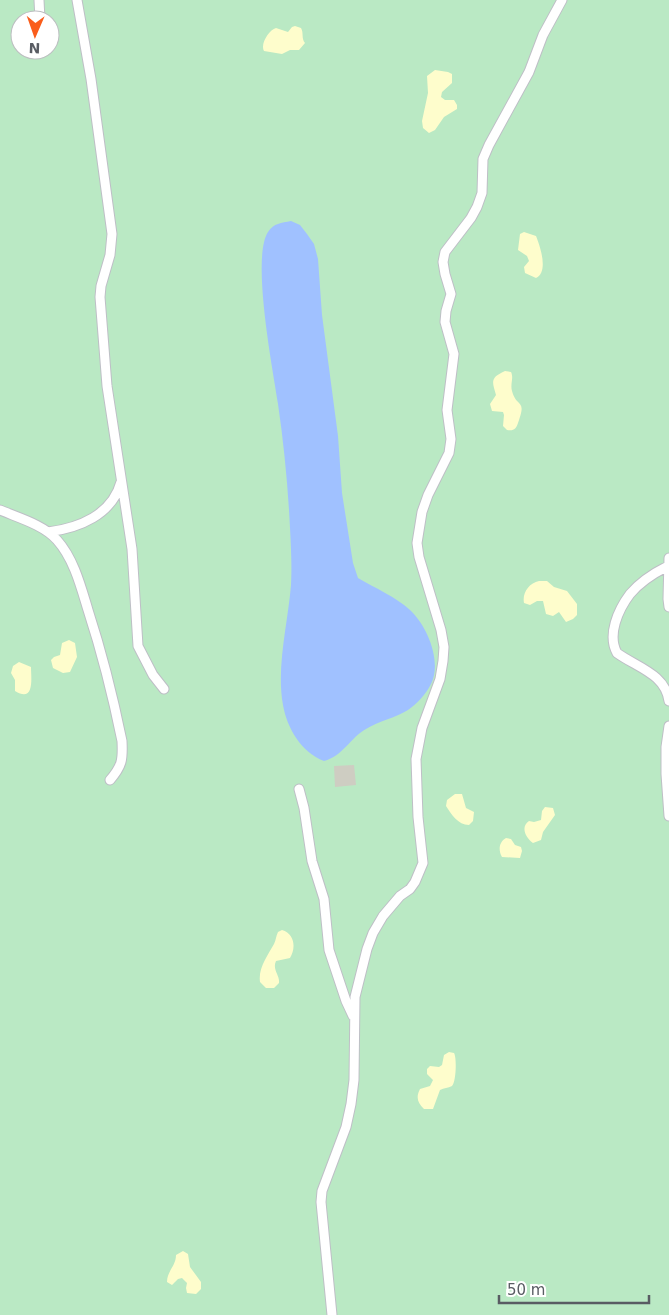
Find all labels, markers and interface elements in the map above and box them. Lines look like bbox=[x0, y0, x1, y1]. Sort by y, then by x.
north arrow bbox=[10, 10, 60, 60]
text: N bbox=[28, 40, 41, 56]
scale bar bbox=[499, 1272, 649, 1304]
text: 50 m bbox=[507, 1281, 545, 1299]

